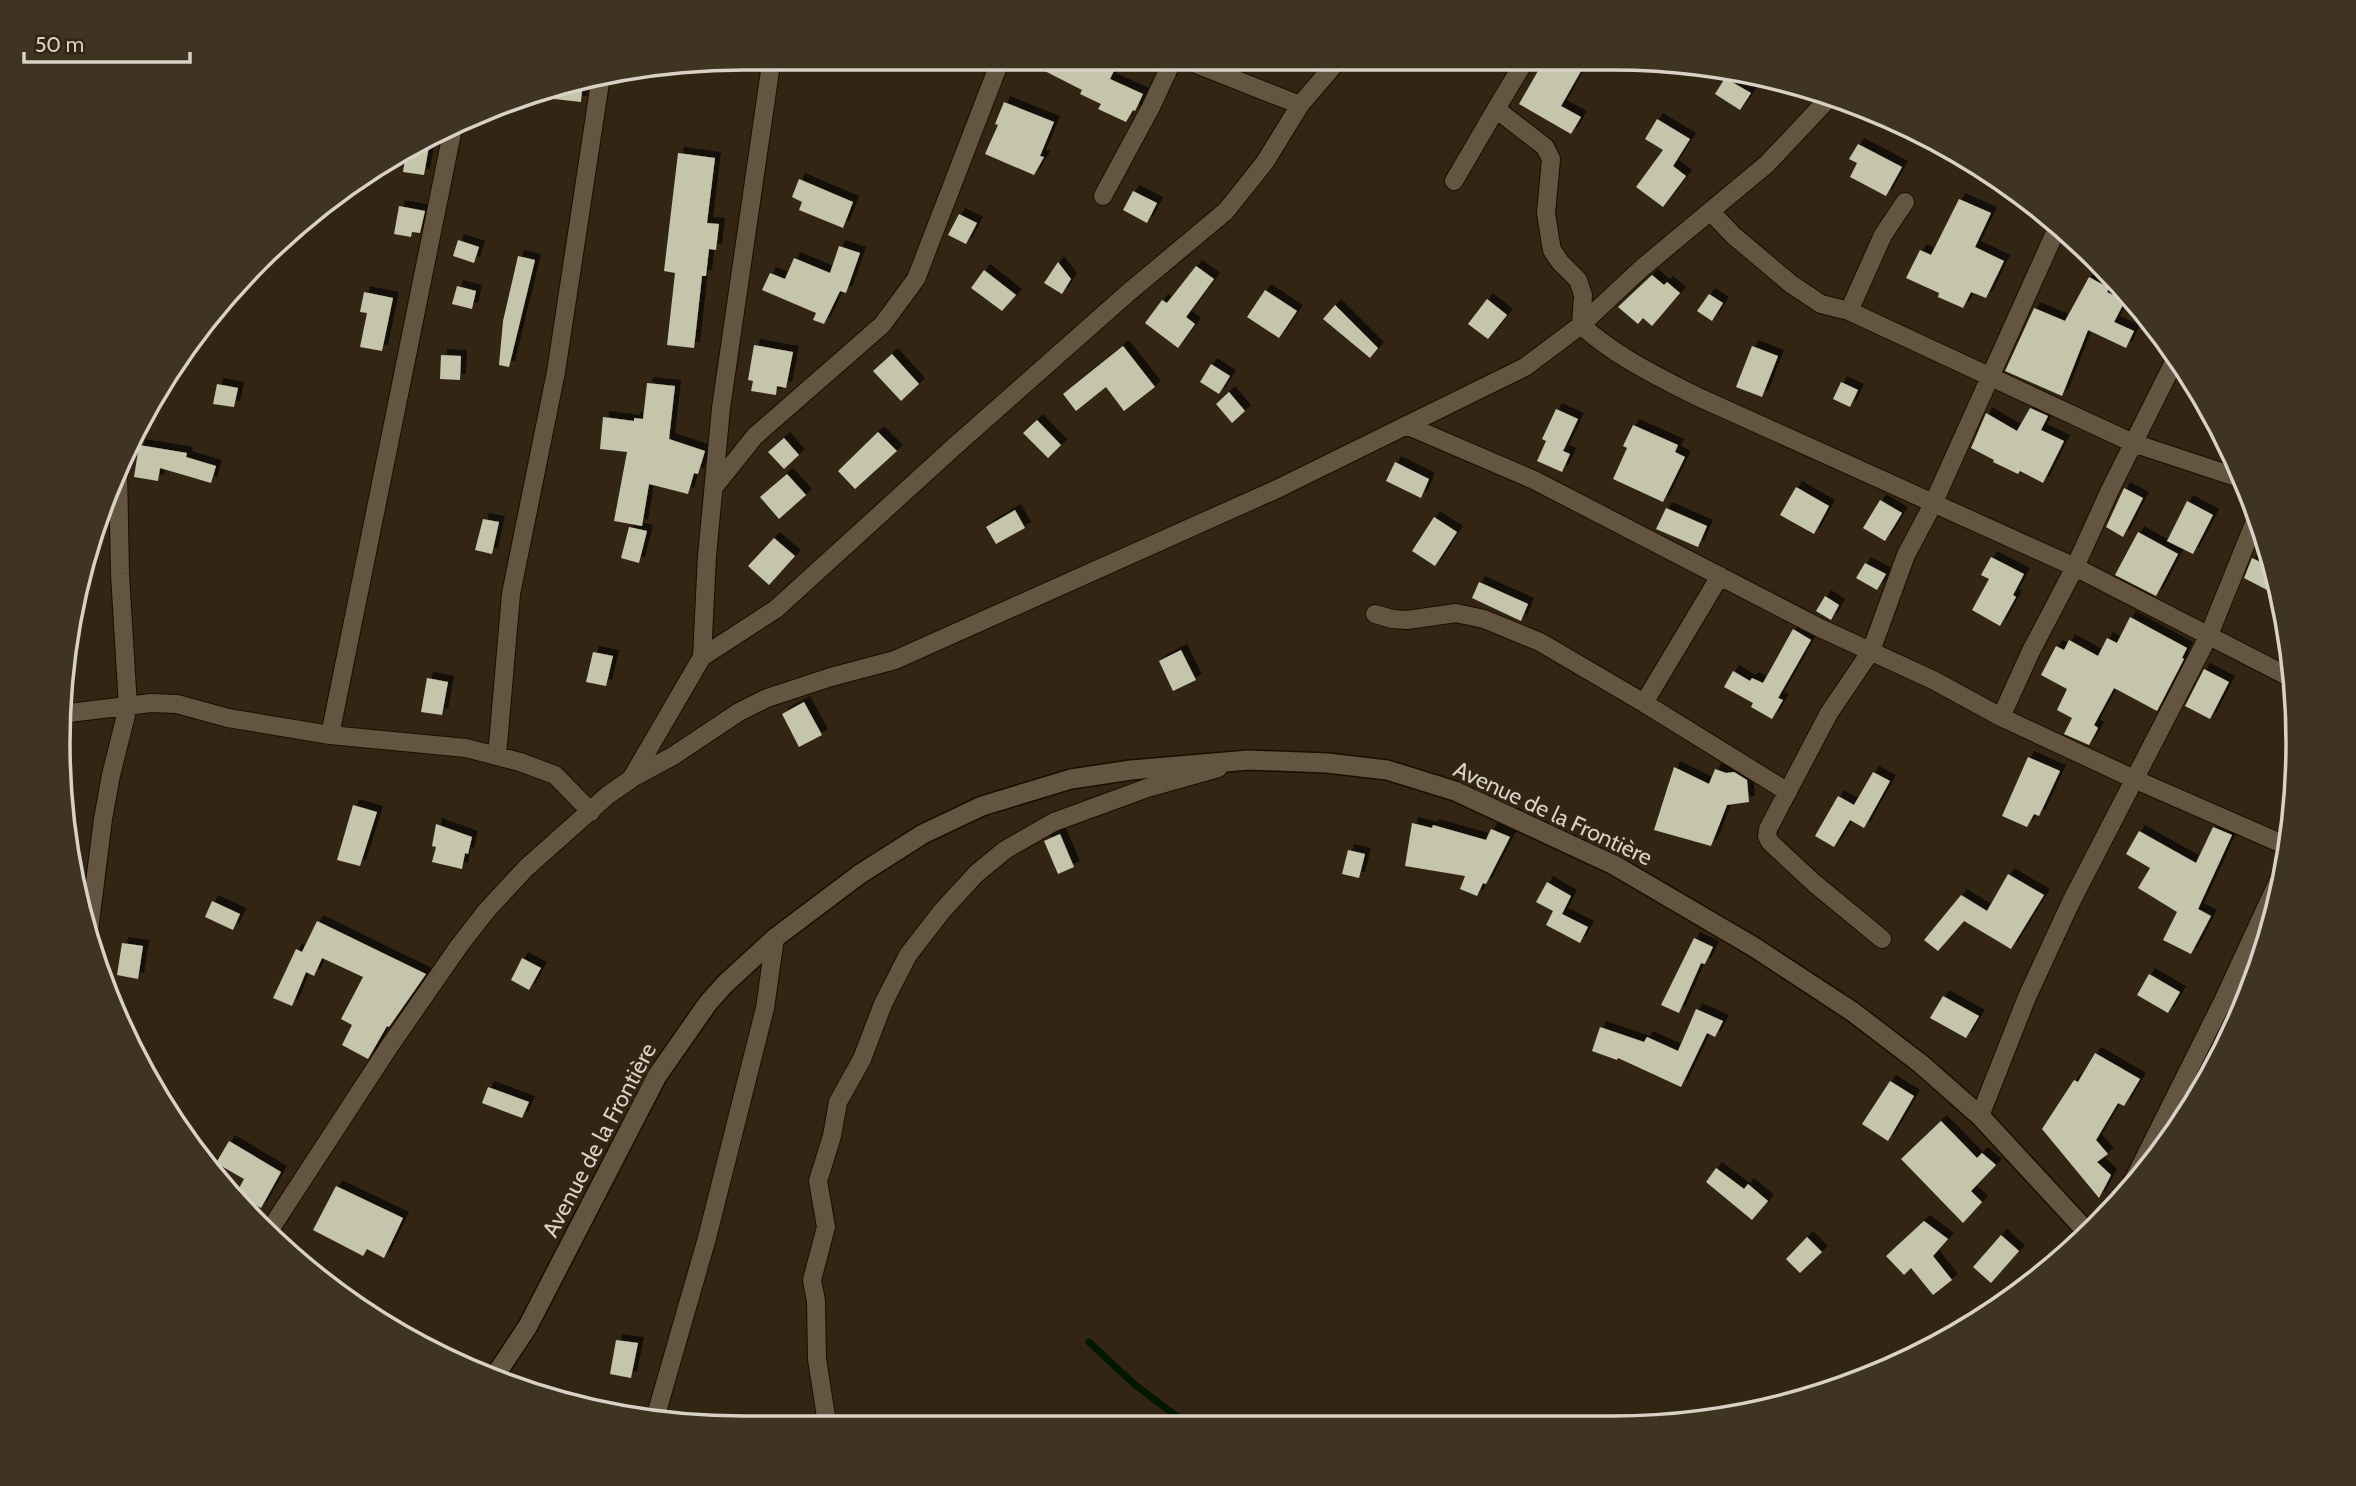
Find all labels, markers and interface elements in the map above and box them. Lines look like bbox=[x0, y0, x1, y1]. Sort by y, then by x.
scale bar bbox=[24, 21, 191, 65]
text: 50 m bbox=[35, 32, 84, 57]
street label: Avenue de la Frontière bbox=[1449, 755, 1657, 871]
street label: Avenue de la Frontière bbox=[536, 1038, 662, 1242]

